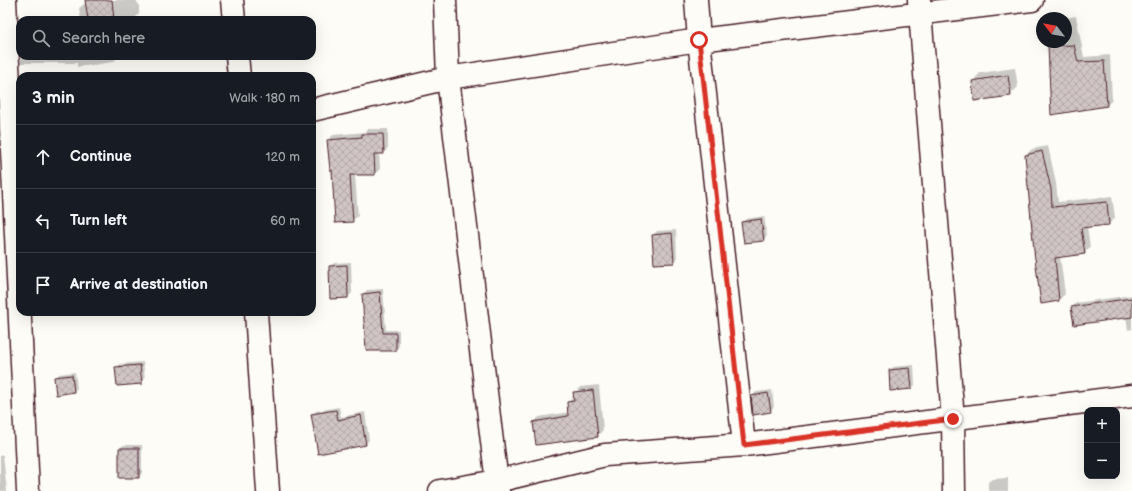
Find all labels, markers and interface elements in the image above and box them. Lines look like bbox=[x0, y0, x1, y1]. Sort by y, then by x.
north arrow bbox=[1036, 12, 1072, 48]
search box bbox=[16, 16, 316, 60]
icon: search bbox=[30, 27, 52, 49]
text: Search here bbox=[62, 29, 145, 48]
route start bbox=[690, 31, 708, 49]
text: 3 min bbox=[32, 88, 75, 108]
text: Walk · 180 m bbox=[229, 90, 300, 106]
icon: ahead bbox=[32, 146, 54, 168]
text: Continue bbox=[70, 147, 132, 166]
text: 120 m bbox=[265, 149, 300, 165]
icon: left bbox=[32, 210, 54, 232]
text: Turn left bbox=[70, 211, 127, 230]
text: 60 m bbox=[270, 213, 300, 229]
icon: arrive bbox=[32, 274, 54, 296]
text: Arrive at destination bbox=[70, 275, 208, 294]
map controls bbox=[1084, 407, 1120, 479]
button: + bbox=[1084, 407, 1120, 443]
route end bbox=[944, 410, 962, 428]
button: − bbox=[1084, 443, 1120, 479]

